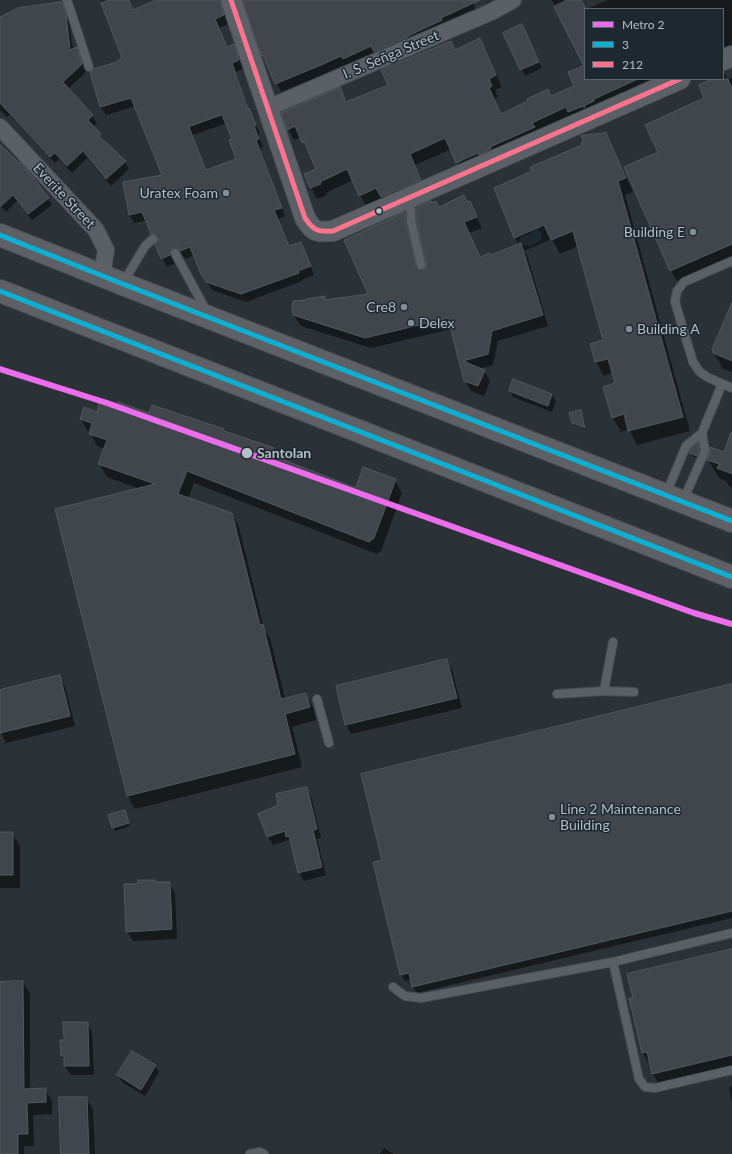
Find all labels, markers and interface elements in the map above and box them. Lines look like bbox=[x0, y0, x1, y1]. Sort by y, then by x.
legend bbox=[584, 8, 724, 80]
text: Metro 2 bbox=[622, 17, 665, 32]
street label: I. S. Señga Street bbox=[340, 27, 442, 83]
text: 3 bbox=[622, 37, 629, 52]
text: 212 bbox=[622, 57, 643, 72]
street label: Everite Street bbox=[29, 160, 99, 232]
place label: Uratex Foam bbox=[140, 185, 218, 201]
marker: Uratex Foam bbox=[221, 188, 231, 198]
unlabelled marker bbox=[374, 206, 384, 216]
place label: Building E bbox=[624, 224, 685, 240]
marker: Building E bbox=[688, 227, 698, 237]
place label: Cre8 bbox=[366, 299, 396, 315]
marker: Cre8 bbox=[399, 302, 409, 312]
place label: Delex bbox=[419, 315, 455, 331]
marker: Delex bbox=[406, 318, 416, 328]
place label: Building A bbox=[637, 321, 700, 337]
marker: Building A bbox=[624, 324, 634, 334]
place label: Santolan bbox=[257, 445, 311, 461]
marker: Santolan bbox=[240, 446, 254, 460]
place label: Line 2 Maintenance Building bbox=[560, 801, 681, 834]
marker: Line 2 Maintenance Building bbox=[547, 812, 557, 822]

